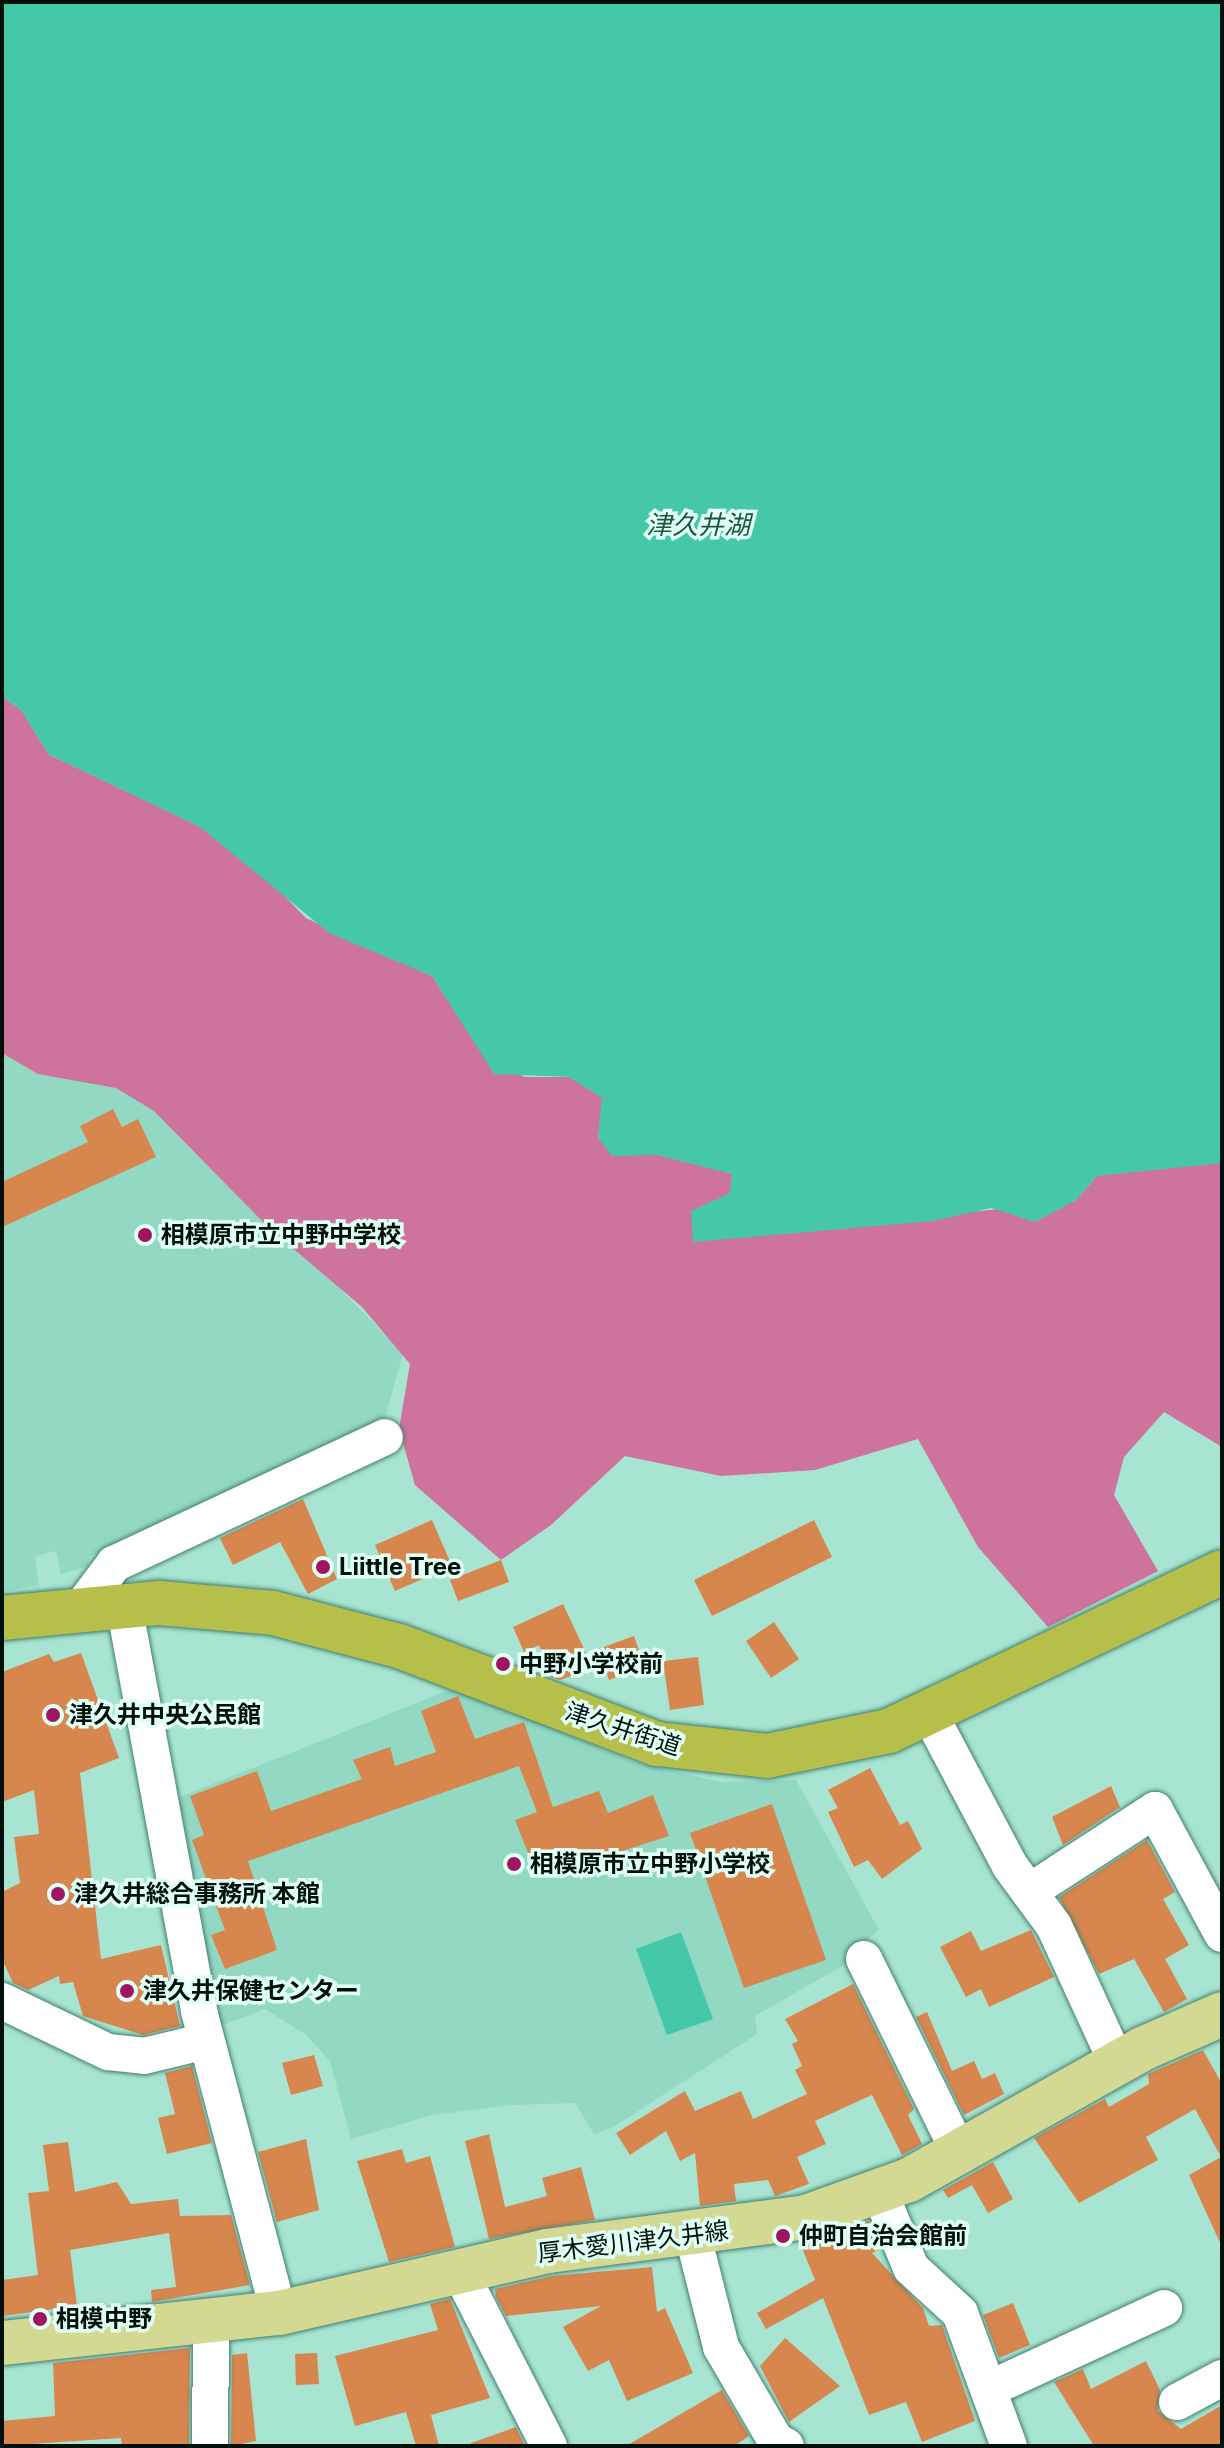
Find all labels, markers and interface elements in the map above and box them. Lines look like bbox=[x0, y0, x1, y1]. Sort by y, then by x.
water label: 津久井湖 bbox=[646, 509, 750, 541]
place label: 相模原市立中野中学校 bbox=[161, 1221, 401, 1249]
marker: 相模原市立中野中学校 bbox=[136, 1226, 154, 1244]
place label: Liittle Tree bbox=[339, 1553, 461, 1581]
marker: Liittle Tree bbox=[314, 1558, 332, 1576]
place label: 中野小学校前 bbox=[519, 1650, 663, 1678]
marker: 中野小学校前 bbox=[494, 1655, 512, 1673]
street label: 津久井街道 bbox=[561, 1697, 685, 1761]
place label: 津久井中央公民館 bbox=[69, 1701, 261, 1729]
marker: 津久井中央公民館 bbox=[44, 1706, 62, 1724]
place label: 相模原市立中野小学校 bbox=[530, 1850, 770, 1878]
marker: 相模原市立中野小学校 bbox=[505, 1855, 523, 1873]
place label: 津久井総合事務所 本館 bbox=[74, 1880, 320, 1908]
marker: 津久井総合事務所 本館 bbox=[49, 1885, 67, 1903]
place label: 津久井保健センター bbox=[143, 1977, 359, 2005]
marker: 津久井保健センター bbox=[118, 1982, 136, 2000]
street label: 厚木愛川津久井線 bbox=[536, 2216, 730, 2268]
place label: 仲町自治会館前 bbox=[799, 2222, 967, 2250]
marker: 仲町自治会館前 bbox=[774, 2227, 792, 2245]
place label: 相模中野 bbox=[56, 2305, 152, 2333]
marker: 相模中野 bbox=[31, 2310, 49, 2328]

